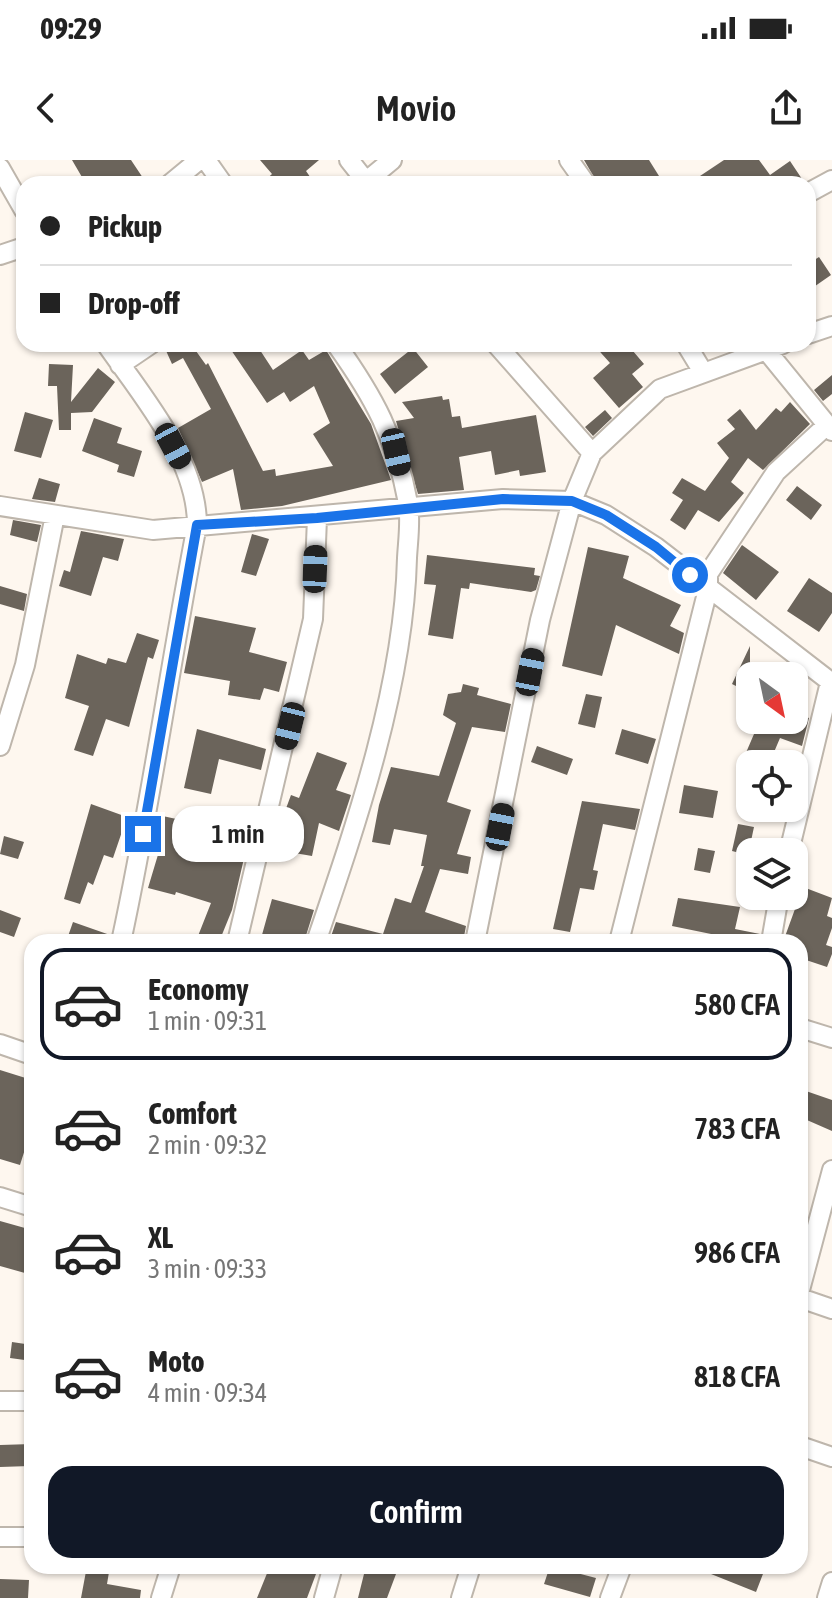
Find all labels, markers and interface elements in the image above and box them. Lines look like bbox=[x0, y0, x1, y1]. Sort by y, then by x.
text: 09:29 bbox=[40, 11, 102, 45]
icon: back bbox=[24, 86, 68, 130]
icon: share bbox=[764, 86, 808, 130]
text: Movio bbox=[376, 87, 456, 129]
text: Pickup bbox=[88, 209, 162, 243]
text: Drop-off bbox=[88, 286, 180, 320]
car bbox=[151, 419, 195, 473]
car bbox=[379, 426, 413, 478]
car bbox=[302, 545, 328, 593]
route start bbox=[672, 557, 708, 593]
car bbox=[514, 646, 546, 698]
north arrow bbox=[736, 662, 808, 734]
map controls bbox=[736, 662, 808, 910]
car bbox=[273, 700, 307, 752]
button: locate bbox=[736, 750, 808, 822]
car bbox=[484, 801, 516, 853]
callout: 1 min bbox=[171, 806, 303, 862]
route end bbox=[125, 816, 161, 852]
text: 1 min bbox=[211, 819, 265, 849]
button: layers bbox=[736, 838, 808, 910]
icon: car bbox=[52, 968, 124, 1040]
text: Economy bbox=[148, 972, 249, 1006]
text: 580 CFA bbox=[694, 987, 780, 1021]
text: 1 min · 09:31 bbox=[148, 1006, 267, 1036]
icon: car bbox=[52, 1092, 124, 1164]
text: Comfort bbox=[148, 1096, 237, 1130]
text: 783 CFA bbox=[694, 1111, 780, 1145]
text: 2 min · 09:32 bbox=[148, 1130, 267, 1160]
icon: car bbox=[52, 1216, 124, 1288]
text: XL bbox=[148, 1220, 173, 1254]
text: 986 CFA bbox=[694, 1235, 780, 1269]
text: 3 min · 09:33 bbox=[148, 1254, 267, 1284]
icon: car bbox=[52, 1340, 124, 1412]
text: Moto bbox=[148, 1344, 205, 1378]
text: 818 CFA bbox=[694, 1359, 780, 1393]
text: 4 min · 09:34 bbox=[148, 1378, 267, 1408]
button: Confirm bbox=[48, 1466, 784, 1558]

